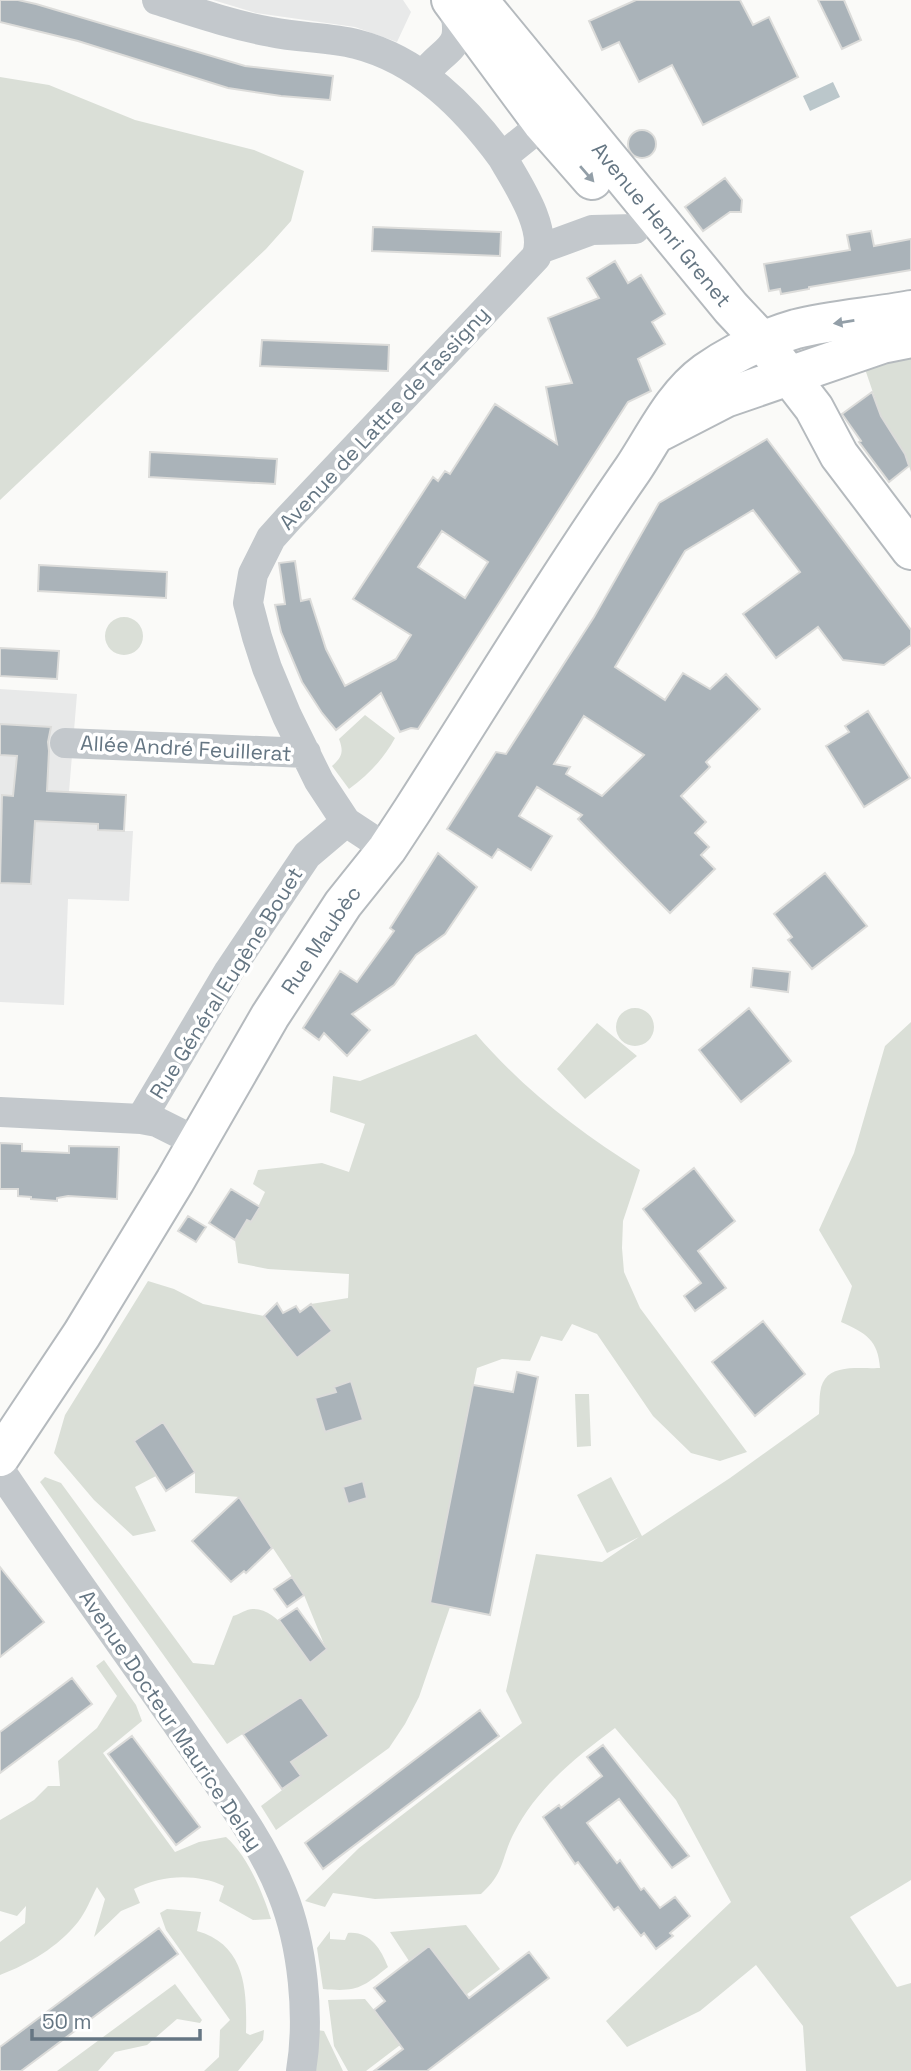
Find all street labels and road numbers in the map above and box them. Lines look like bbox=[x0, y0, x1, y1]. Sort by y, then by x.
street label: Avenue Henri Grenet bbox=[586, 136, 738, 312]
street label: Avenue de Lattre de Tassigny bbox=[273, 301, 495, 535]
street label: Allée André Feuillerat bbox=[80, 729, 292, 767]
street label: Rue Général Eugène Bouet bbox=[143, 862, 309, 1104]
street label: Rue Maubèc bbox=[275, 879, 366, 999]
street label: Avenue Docteur Maurice Delay bbox=[73, 1584, 269, 1856]

